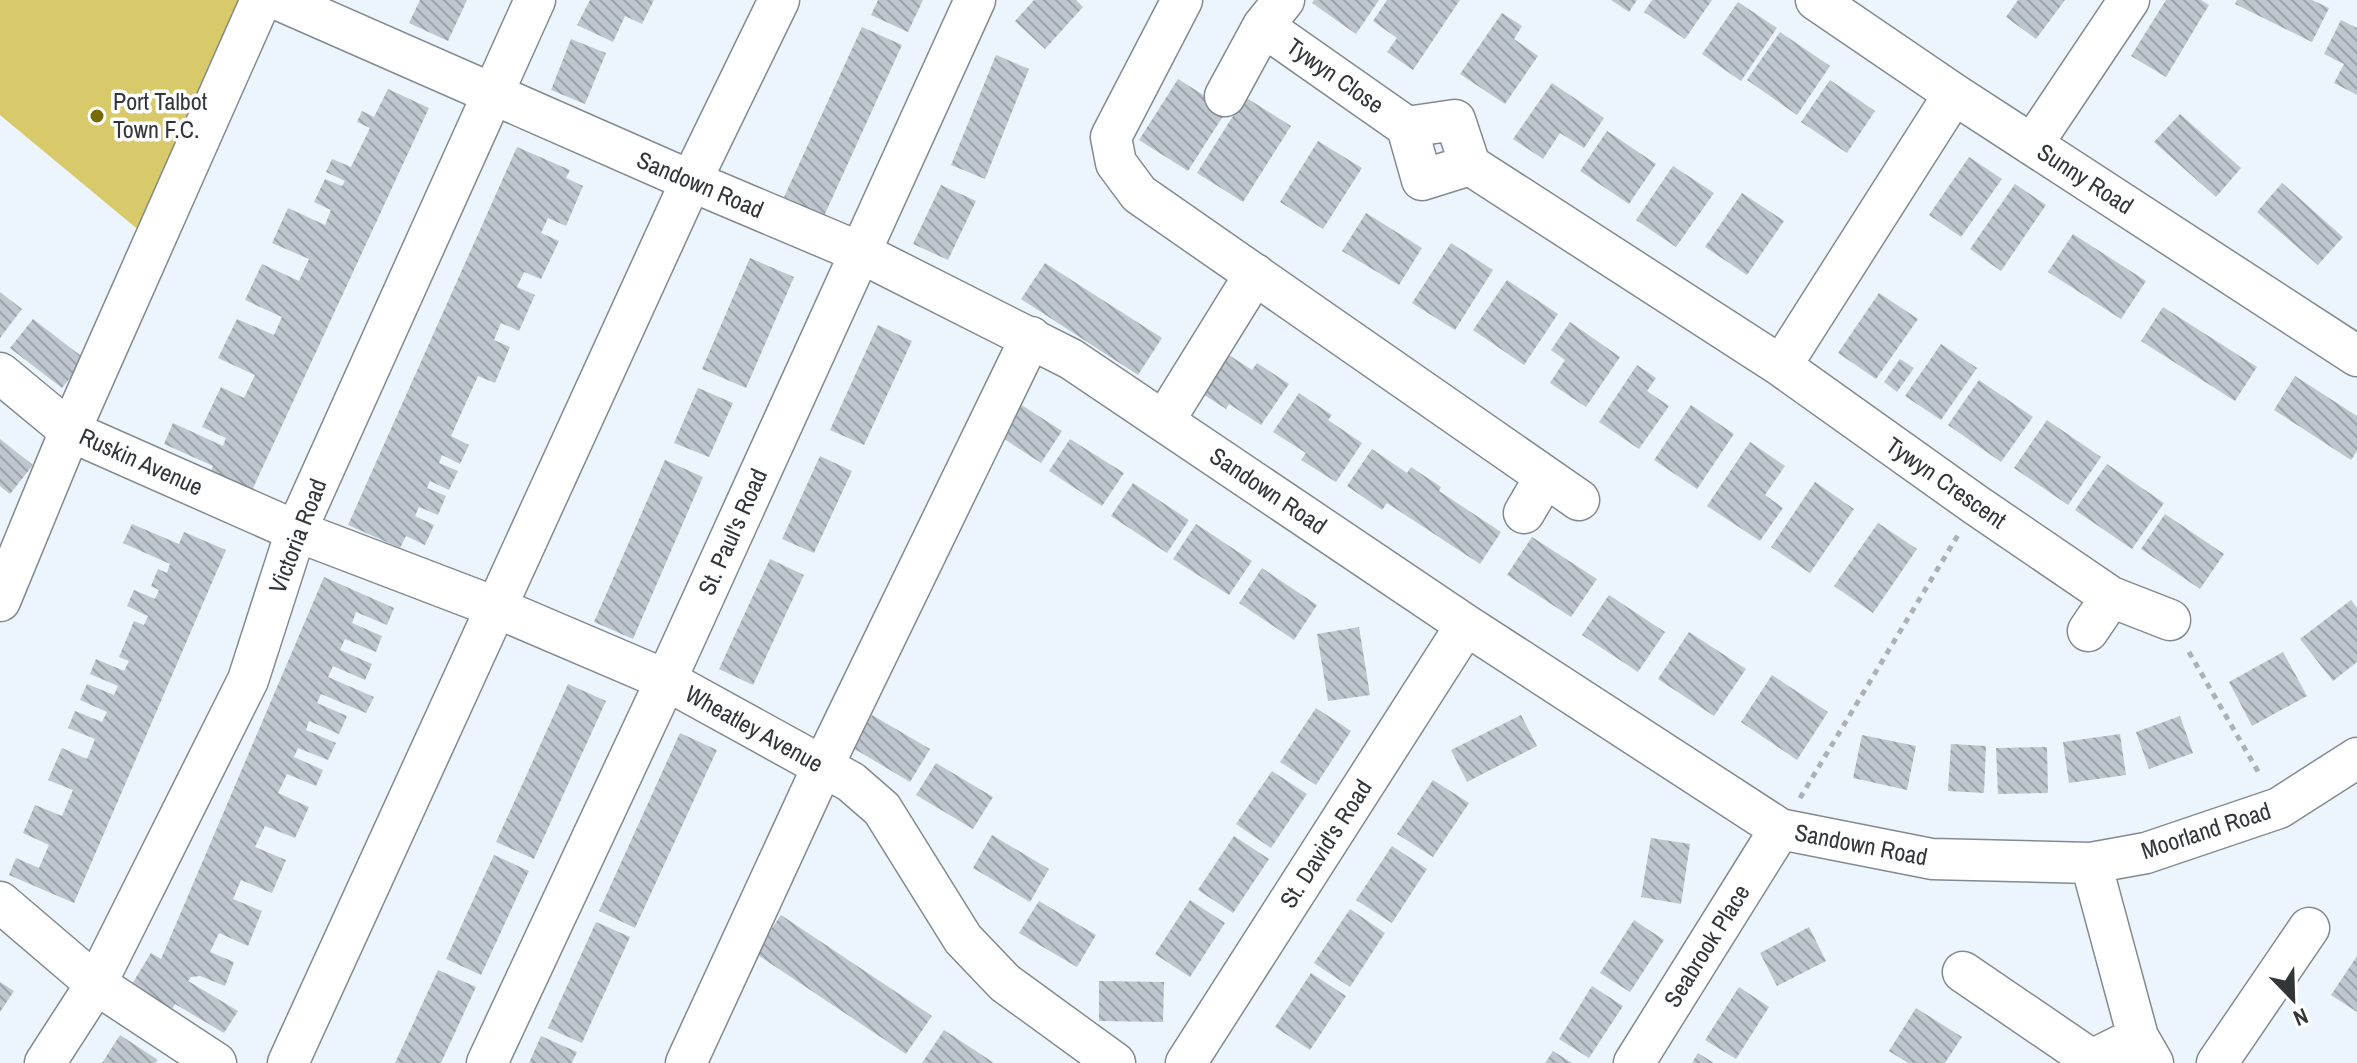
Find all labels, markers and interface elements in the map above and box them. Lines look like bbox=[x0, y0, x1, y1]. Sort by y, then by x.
street label: Tywyn Close bbox=[1281, 30, 1390, 120]
place label: Port Talbot Town F.C. bbox=[113, 85, 208, 145]
marker: Port Talbot Town F.C. bbox=[88, 107, 106, 125]
street label: Sunny Road bbox=[2031, 135, 2140, 221]
street label: Sandown Road bbox=[632, 143, 769, 225]
street label: Ruskin Avenue bbox=[75, 420, 208, 503]
street label: Tywyn Crescent bbox=[1880, 429, 2014, 536]
street label: Sandown Road bbox=[1204, 439, 1333, 541]
street label: St. Paul's Road bbox=[690, 463, 774, 600]
street label: Victoria Road bbox=[261, 474, 334, 597]
street label: Wheatley Avenue bbox=[680, 677, 829, 779]
street label: St. David's Road bbox=[1272, 773, 1379, 914]
street label: Moorland Road bbox=[2137, 794, 2275, 866]
street label: Sandown Road bbox=[1792, 815, 1930, 873]
street label: Seabrook Place bbox=[1656, 878, 1757, 1013]
north arrow bbox=[2253, 959, 2333, 1039]
text: N bbox=[2289, 1001, 2313, 1034]

